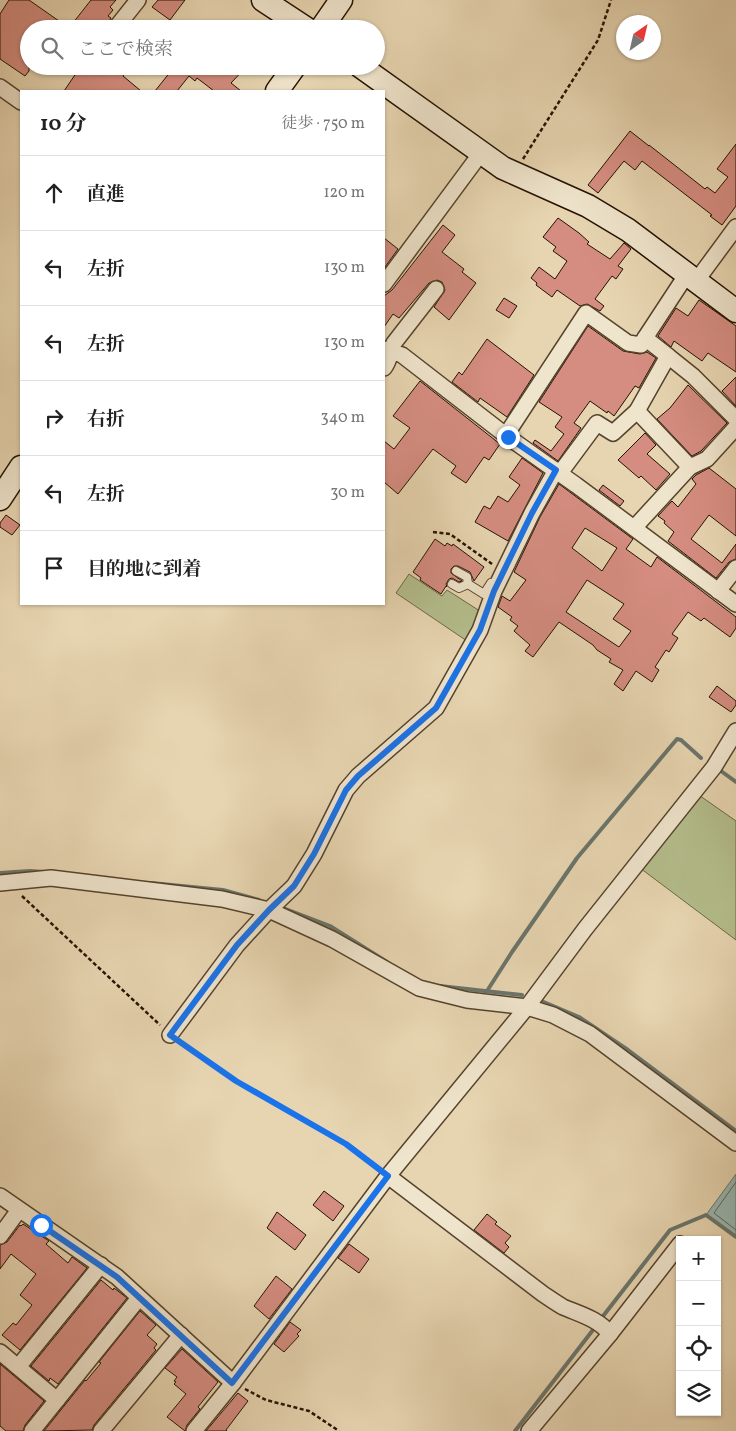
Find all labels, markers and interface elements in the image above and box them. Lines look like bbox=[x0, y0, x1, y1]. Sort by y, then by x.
north arrow bbox=[616, 15, 661, 60]
search box bbox=[20, 20, 385, 75]
icon: search bbox=[38, 34, 66, 62]
text: ここで検索 bbox=[78, 37, 173, 63]
text: 10 分 bbox=[40, 110, 87, 139]
text: 徒歩 · 750 m bbox=[281, 113, 365, 135]
icon: ahead bbox=[40, 179, 68, 207]
text: 直進 bbox=[87, 182, 125, 208]
text: 120 m bbox=[323, 182, 365, 204]
icon: left bbox=[40, 254, 68, 282]
text: 左折 bbox=[87, 257, 125, 283]
text: 130 m bbox=[324, 257, 365, 279]
icon: left bbox=[40, 329, 68, 357]
text: 左折 bbox=[87, 332, 125, 358]
text: 130 m bbox=[324, 332, 365, 354]
icon: right bbox=[40, 404, 68, 432]
text: 右折 bbox=[87, 407, 125, 433]
text: 340 m bbox=[321, 407, 365, 429]
route end bbox=[497, 426, 520, 449]
icon: left bbox=[40, 479, 68, 507]
text: 左折 bbox=[87, 482, 125, 508]
text: 30 m bbox=[330, 482, 365, 504]
icon: arrive bbox=[40, 554, 68, 582]
text: 目的地に到着 bbox=[87, 557, 201, 583]
route start bbox=[30, 1214, 53, 1237]
map controls bbox=[676, 1236, 721, 1416]
button: + bbox=[676, 1236, 721, 1281]
button: − bbox=[676, 1281, 721, 1326]
button: locate bbox=[676, 1326, 721, 1371]
button: layers bbox=[676, 1371, 721, 1416]

